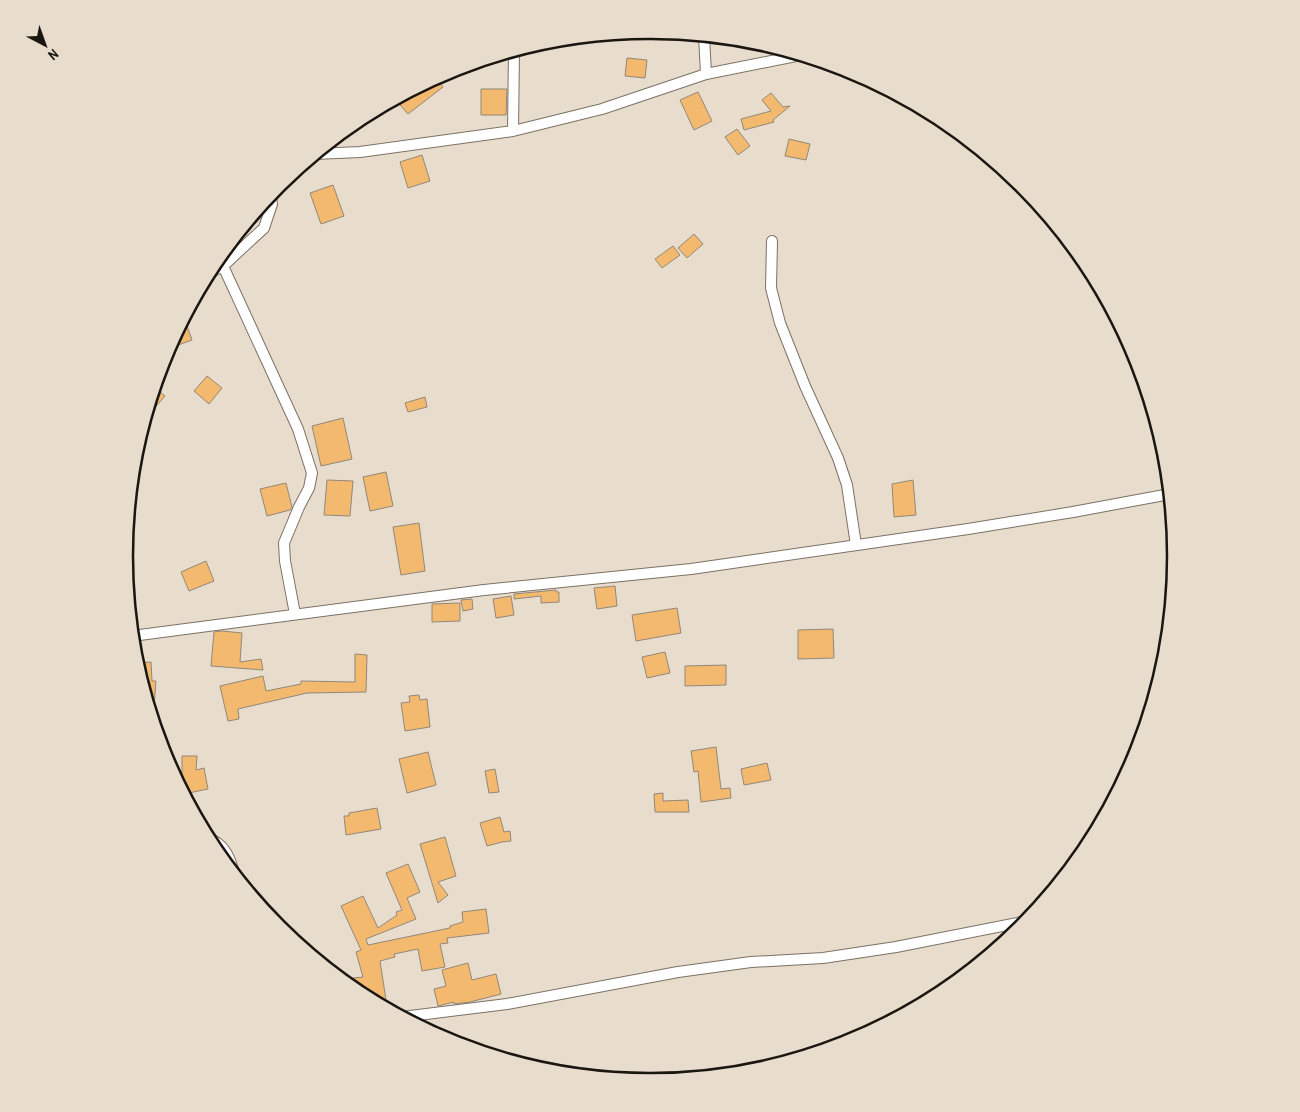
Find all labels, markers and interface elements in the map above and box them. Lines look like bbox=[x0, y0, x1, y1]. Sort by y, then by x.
north arrow bbox=[20, 20, 70, 70]
text: N bbox=[44, 45, 63, 64]

